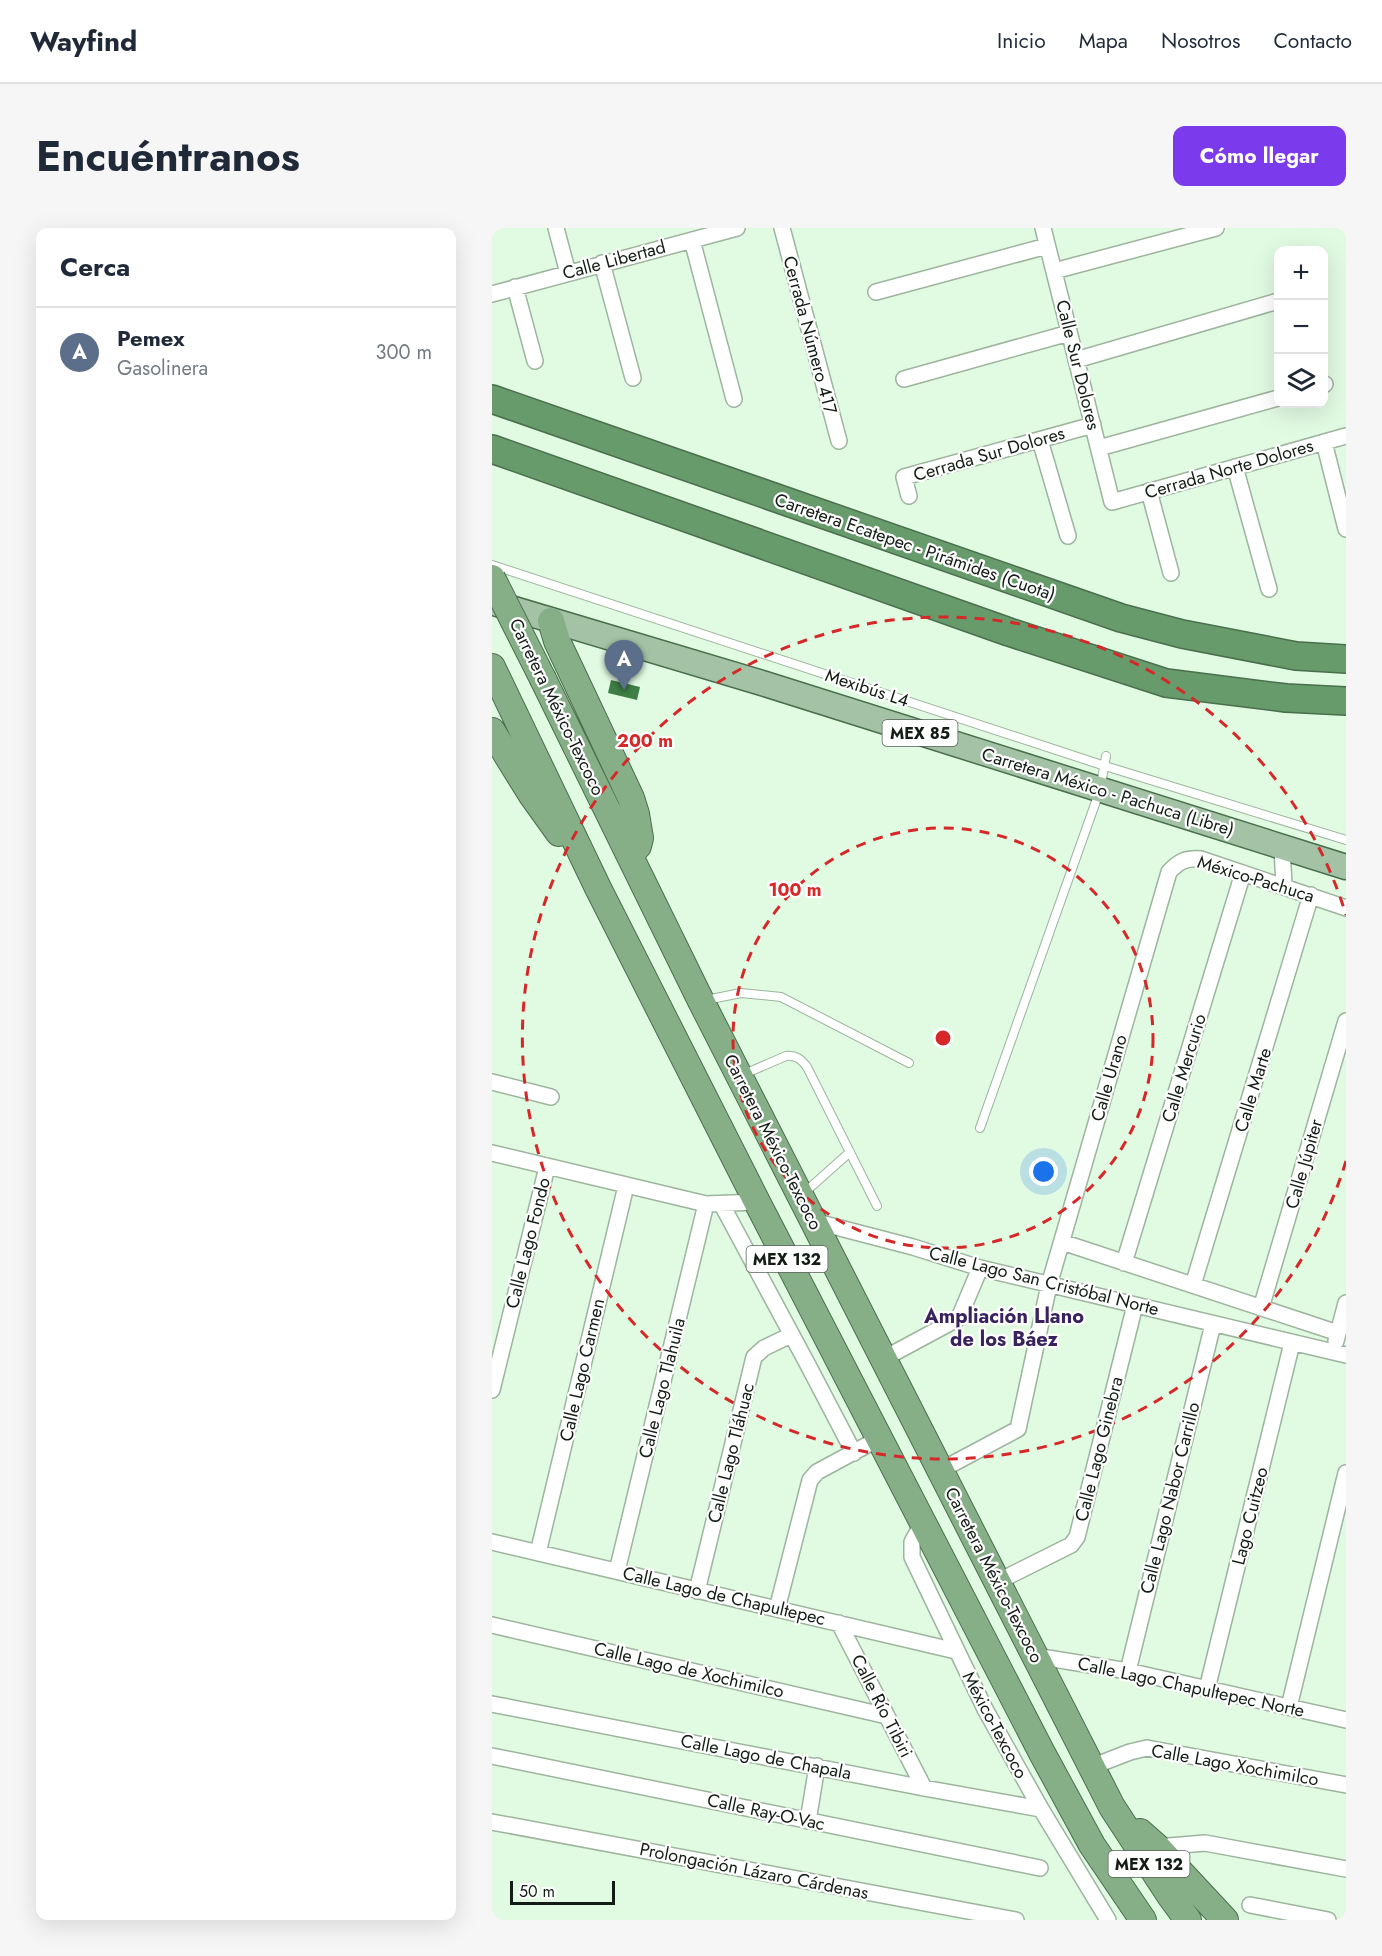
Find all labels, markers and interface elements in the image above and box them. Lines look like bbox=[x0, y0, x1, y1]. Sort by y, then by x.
text: Wayfind bbox=[30, 21, 137, 62]
text: Inicio bbox=[997, 26, 1046, 56]
text: Mapa bbox=[1079, 26, 1128, 56]
text: Nosotros bbox=[1161, 26, 1240, 56]
text: Contacto bbox=[1273, 26, 1352, 56]
text: Encuéntranos bbox=[36, 126, 300, 187]
button: Cómo llegar bbox=[1173, 126, 1346, 186]
street label: Calle Libertad bbox=[560, 234, 668, 286]
map controls bbox=[1274, 246, 1328, 408]
button: + bbox=[1274, 246, 1328, 300]
text: Cerca bbox=[60, 248, 130, 286]
street label: Cerrada Número 417 bbox=[776, 253, 844, 418]
street label: Calle Sur Dolores bbox=[1049, 297, 1107, 433]
button: − bbox=[1274, 300, 1328, 354]
text: Pemex bbox=[117, 322, 185, 354]
text: A bbox=[72, 338, 87, 367]
text: 300 m bbox=[375, 338, 432, 367]
text: Gasolinera bbox=[117, 354, 208, 383]
button: layers bbox=[1274, 354, 1328, 408]
street label: Cerrada Sur Dolores bbox=[910, 420, 1068, 488]
street label: Cerrada Norte Dolores bbox=[1142, 432, 1316, 506]
street label: Carretera Ecatepec - Pirámides (Cuota) bbox=[771, 487, 1059, 607]
street label: Carretera México-Texcoco bbox=[503, 614, 611, 800]
pin: A bbox=[604, 640, 644, 690]
street label: Mexibús L4 bbox=[822, 662, 912, 714]
road number: MEX 85 bbox=[882, 720, 958, 746]
text: 200 m bbox=[617, 728, 673, 754]
street label: Carretera México - Pachuca (Libre) bbox=[979, 741, 1237, 843]
street label: México-Pachuca bbox=[1194, 849, 1318, 909]
text: 100 m bbox=[768, 877, 822, 903]
street label: Calle Mercurio bbox=[1155, 1010, 1213, 1126]
centre of rings bbox=[933, 1028, 953, 1048]
street label: Calle Urano bbox=[1084, 1031, 1134, 1125]
street label: Calle Marte bbox=[1228, 1045, 1278, 1135]
street label: Carretera México-Texcoco bbox=[717, 1050, 829, 1235]
street label: Calle Júpiter bbox=[1279, 1115, 1329, 1212]
your location bbox=[1029, 1157, 1058, 1186]
street label: Calle Lago Fondo bbox=[499, 1175, 557, 1311]
street label: Calle Lago San Cristóbal Norte bbox=[926, 1240, 1162, 1322]
road number: MEX 132 bbox=[746, 1246, 828, 1272]
street label: Calle Lago Carmen bbox=[553, 1296, 611, 1444]
district label: Ampliación Llano de los Báez bbox=[923, 1302, 1084, 1354]
street label: Calle Lago Tlahuila bbox=[632, 1315, 692, 1461]
street label: Calle Lago Ginebra bbox=[1068, 1374, 1130, 1524]
street label: Calle Lago Tláhuac bbox=[701, 1380, 761, 1526]
street label: Calle Lago Nabor Carrillo bbox=[1134, 1399, 1206, 1597]
street label: Lago Cuitzeo bbox=[1225, 1464, 1275, 1568]
street label: Carretera México-Texcoco bbox=[938, 1483, 1050, 1668]
street label: Calle Lago de Chapultepec bbox=[620, 1560, 828, 1632]
street label: Calle Lago de Xochimilco bbox=[591, 1635, 787, 1705]
street label: Calle Río Tibiri bbox=[845, 1650, 919, 1762]
street label: Calle Lago Chapultepec Norte bbox=[1075, 1650, 1307, 1724]
street label: México-Texcoco bbox=[956, 1667, 1034, 1783]
street label: Calle Lago de Chapala bbox=[678, 1728, 854, 1786]
street label: Calle Lago Xochimilco bbox=[1149, 1737, 1321, 1793]
street label: Calle Ray-O-Vac bbox=[705, 1787, 827, 1837]
street label: Prolongación Lázaro Cárdenas bbox=[637, 1836, 871, 1906]
road number: MEX 132 bbox=[1108, 1851, 1190, 1877]
scale bar bbox=[510, 1878, 615, 1906]
text: 50 m bbox=[519, 1880, 555, 1903]

